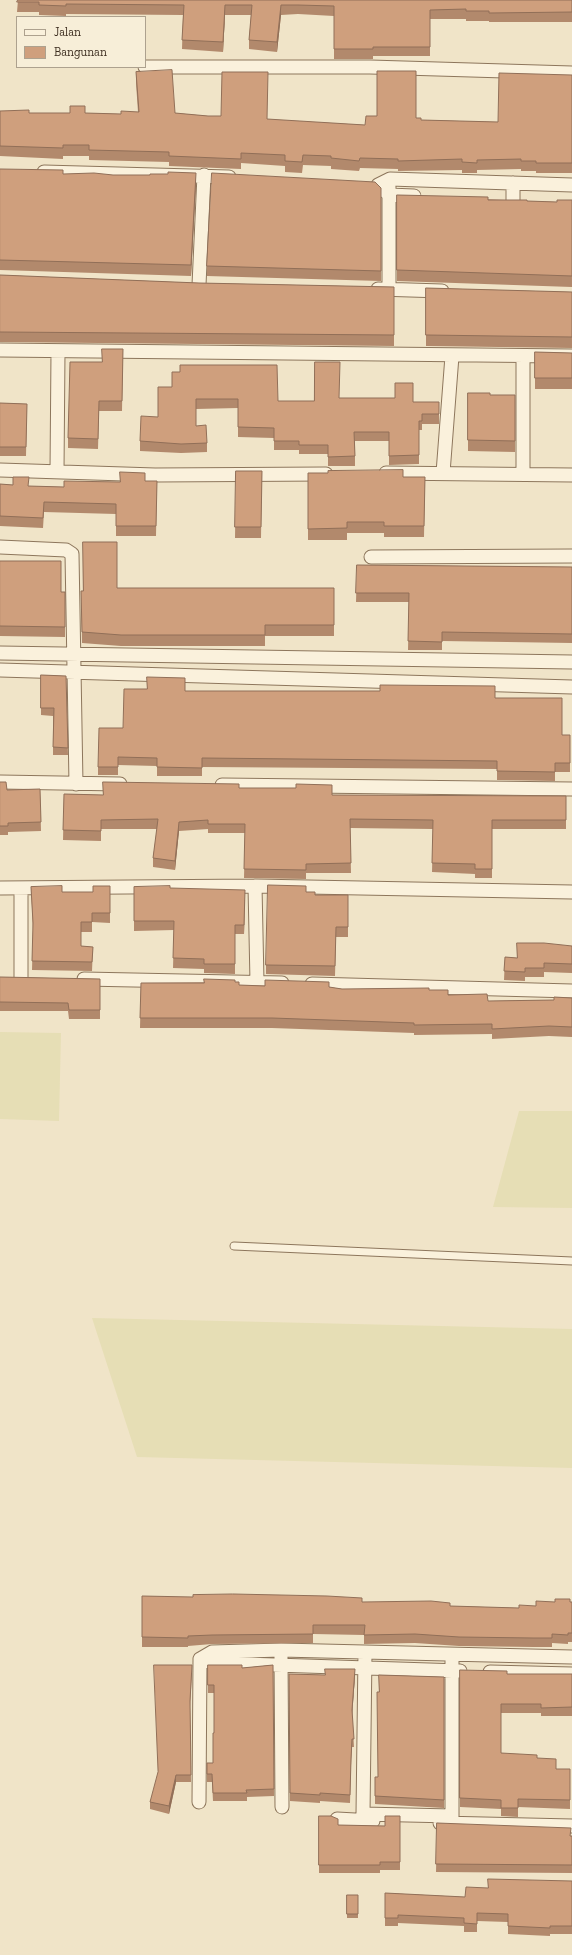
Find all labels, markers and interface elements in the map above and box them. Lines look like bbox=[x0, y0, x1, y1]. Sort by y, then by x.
legend bbox=[16, 16, 146, 68]
text: Jalan bbox=[54, 25, 81, 39]
text: Bangunan bbox=[54, 45, 107, 59]

